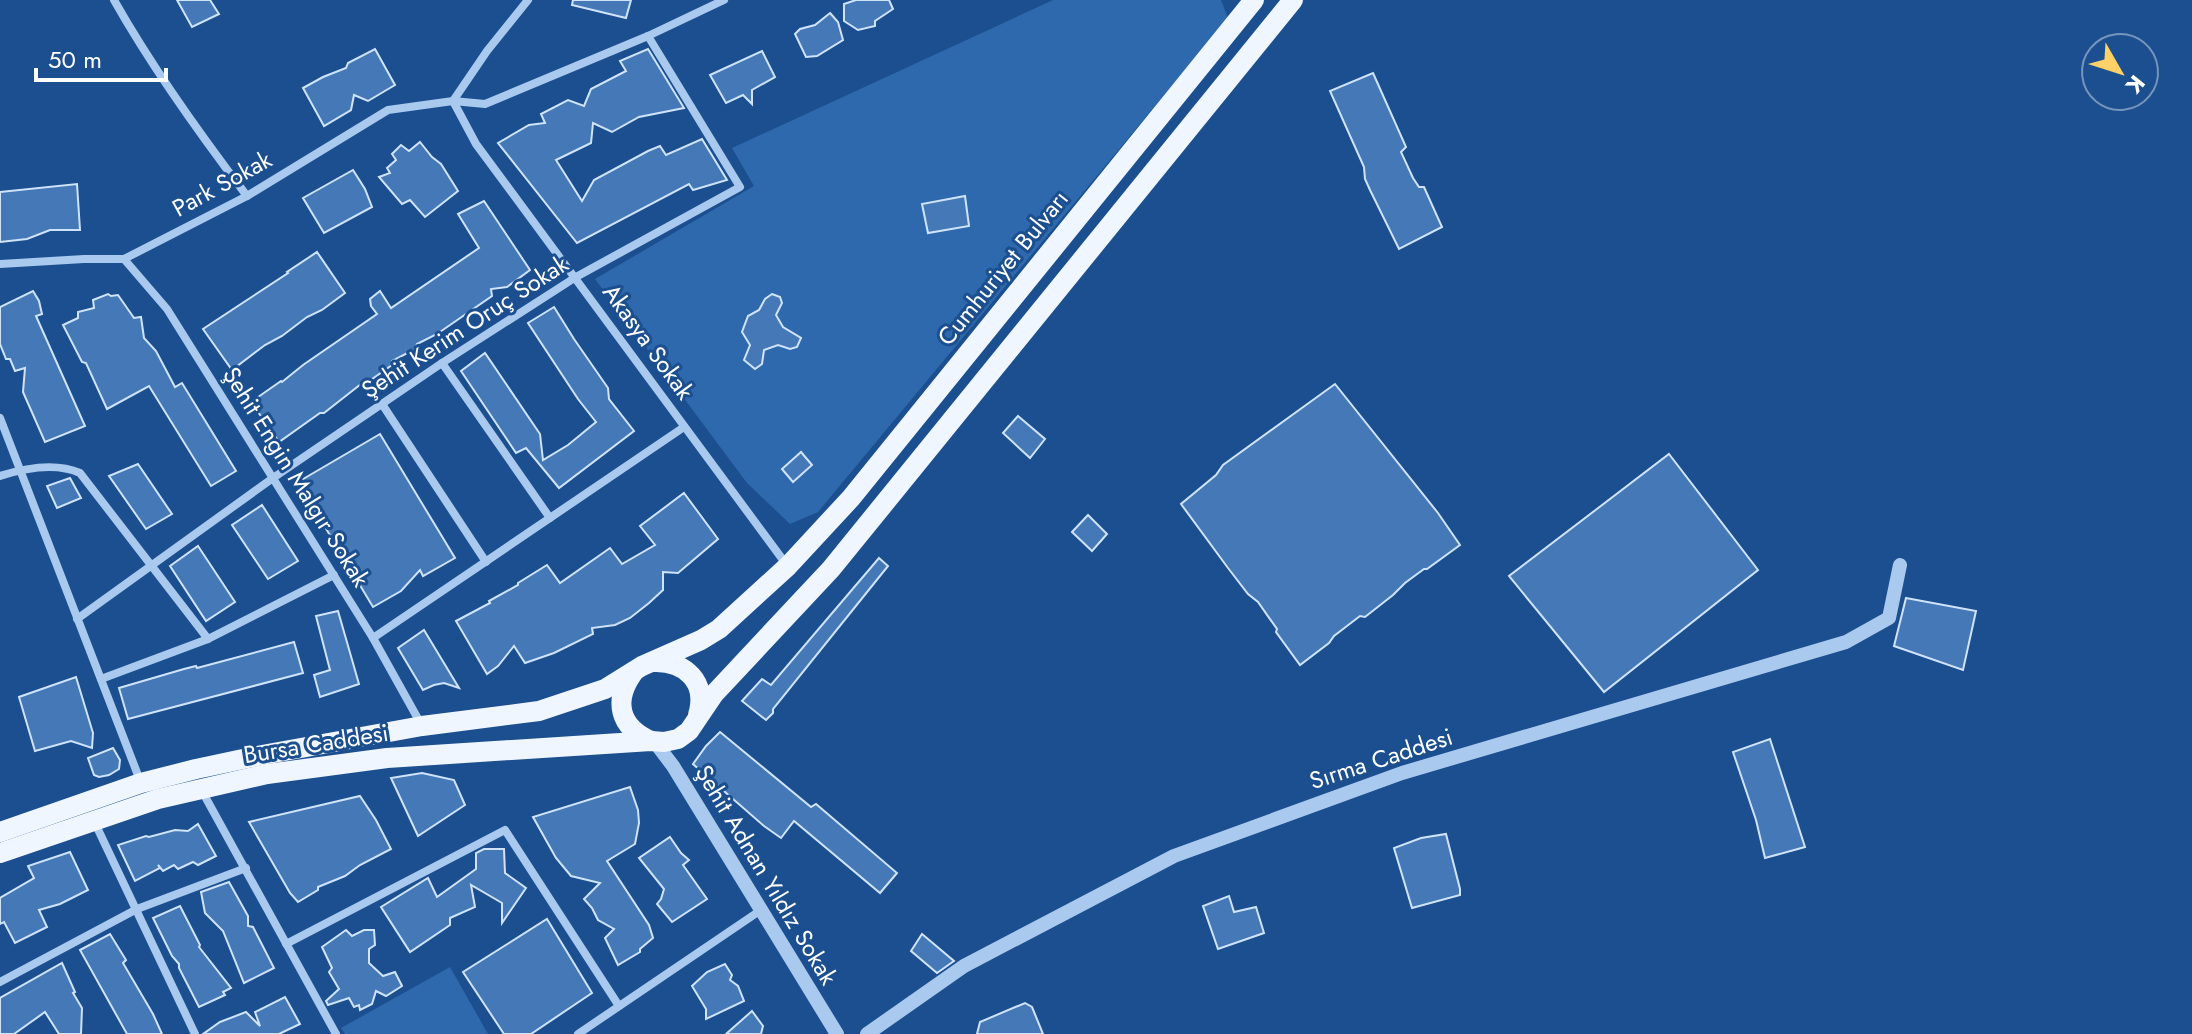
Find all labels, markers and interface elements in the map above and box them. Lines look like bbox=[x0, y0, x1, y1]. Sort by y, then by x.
scale bar bbox=[36, 32, 166, 82]
north arrow bbox=[2080, 32, 2160, 112]
text: 50 m bbox=[48, 42, 102, 77]
text: K bbox=[2118, 69, 2153, 101]
street label: Park Sokak bbox=[166, 142, 278, 225]
street label: Cumhuriyet Bulvarı bbox=[929, 182, 1076, 353]
street label: Şehit Kerim Oruç Sokak bbox=[354, 246, 575, 407]
street label: Akasya Sokak bbox=[594, 277, 703, 407]
street label: Şehit Engin Malgır Sokak bbox=[214, 360, 379, 594]
street label: Bursa Caddesi bbox=[241, 715, 391, 772]
street label: Sırma Caddesi bbox=[1305, 719, 1457, 798]
street label: Şehit Adnan Yıldız Sokak bbox=[687, 758, 846, 992]

